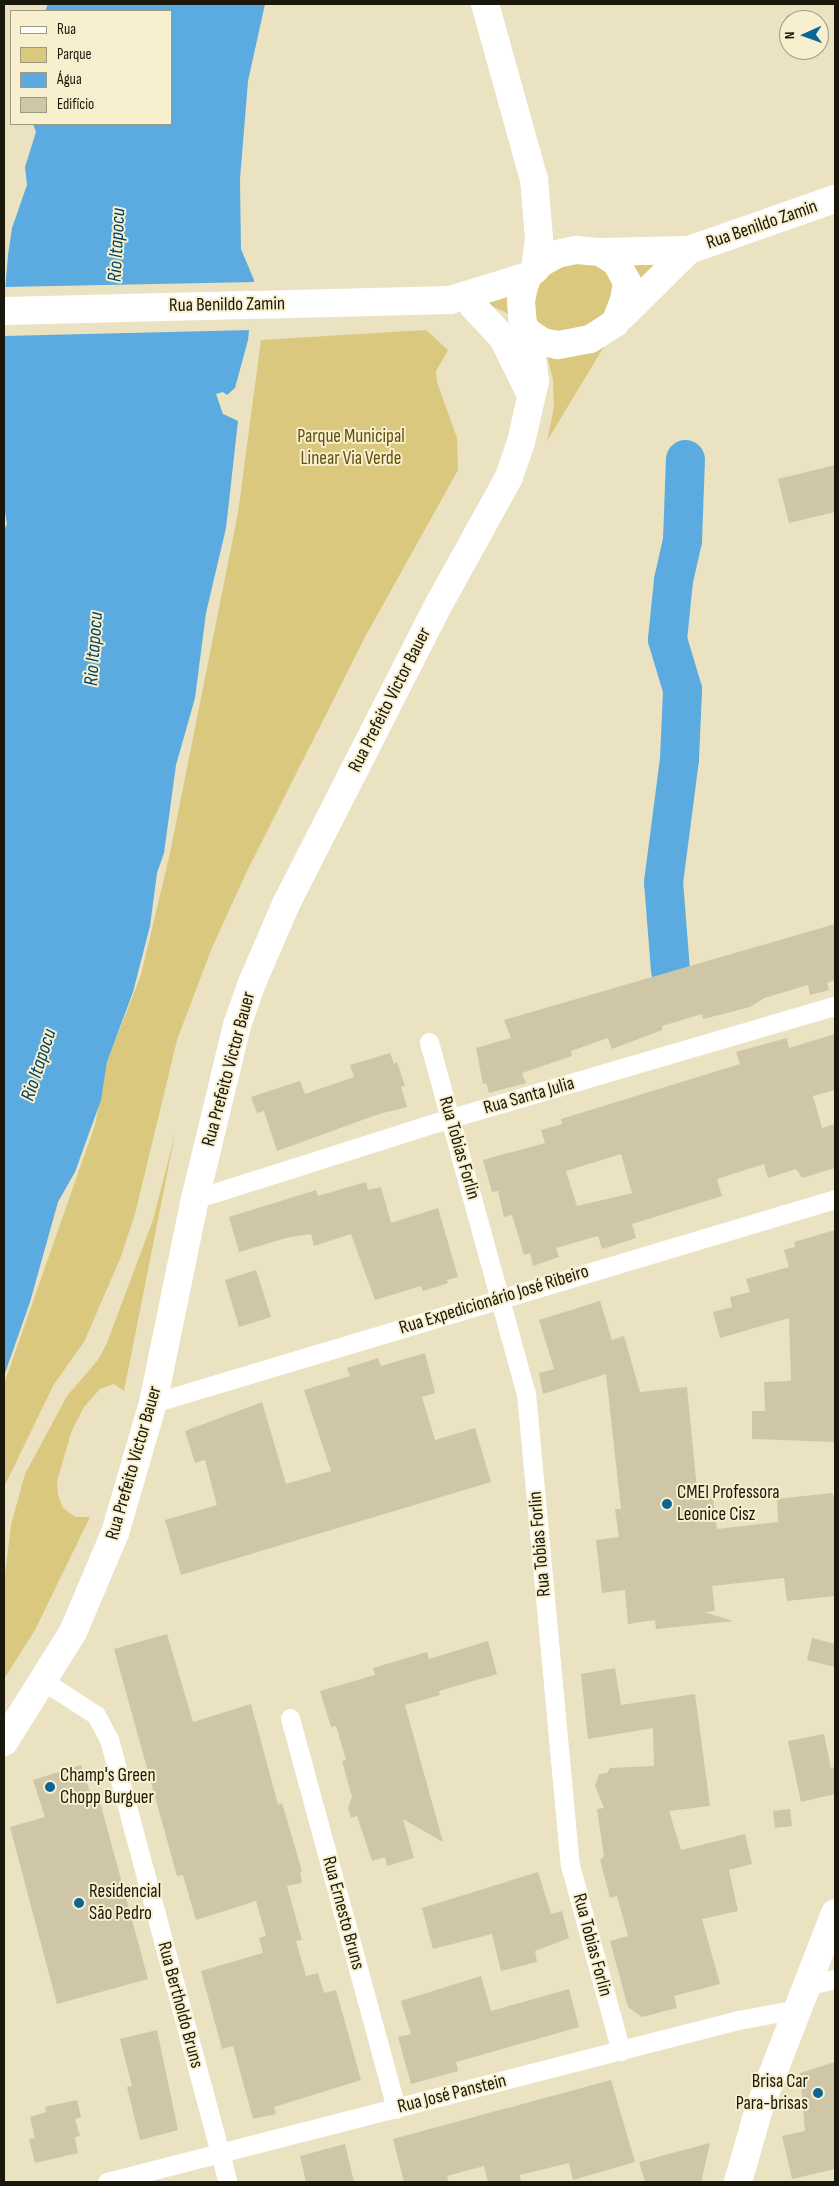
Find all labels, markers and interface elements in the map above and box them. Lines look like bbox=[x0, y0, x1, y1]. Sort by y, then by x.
legend bbox=[10, 10, 172, 125]
north arrow bbox=[779, 10, 829, 60]
text: Rua bbox=[57, 20, 76, 39]
text: N bbox=[781, 31, 798, 40]
text: Parque bbox=[57, 45, 92, 64]
text: Água bbox=[57, 70, 82, 89]
text: Edifício bbox=[57, 95, 94, 114]
street label: Rua Benildo Zamin bbox=[703, 195, 821, 255]
water label: Rio Itapocu bbox=[103, 207, 131, 283]
street label: Rua Benildo Zamin bbox=[169, 293, 285, 317]
park label: Parque Municipal Linear Via Verde bbox=[297, 426, 405, 470]
water label: Rio Itapocu bbox=[79, 611, 109, 687]
street label: Rua Prefeito Victor Bauer bbox=[344, 624, 436, 776]
street label: Rua Prefeito Victor Bauer bbox=[197, 989, 261, 1149]
water label: Rio Itapocu bbox=[16, 1026, 62, 1104]
street label: Rua Santa Julia bbox=[481, 1072, 577, 1120]
street label: Rua Tobias Forlin bbox=[433, 1094, 485, 1202]
street label: Rua Expedicionário José Ribeiro bbox=[396, 1260, 592, 1340]
street label: Rua Prefeito Victor Bauer bbox=[101, 1383, 167, 1543]
place label: CMEI Professora Leonice Cisz bbox=[677, 1482, 780, 1526]
street label: Rua Tobias Forlin bbox=[524, 1490, 556, 1598]
marker: CMEI Professora Leonice Cisz bbox=[661, 1498, 673, 1510]
place label: Champ's Green Chopp Burguer bbox=[60, 1765, 156, 1809]
marker: Champ's Green Chopp Burguer bbox=[44, 1781, 56, 1793]
street label: Rua Ernesto Bruns bbox=[317, 1854, 369, 1972]
place label: Residencial São Pedro bbox=[89, 1881, 161, 1925]
street label: Rua Tobias Forlin bbox=[567, 1891, 617, 1999]
marker: Residencial São Pedro bbox=[73, 1897, 85, 1909]
street label: Rua Bertholdo Bruns bbox=[152, 1939, 208, 2071]
street label: Rua José Panstein bbox=[395, 2069, 509, 2119]
place label: Brisa Car Para-brisas bbox=[736, 2071, 808, 2115]
marker: Brisa Car Para-brisas bbox=[812, 2087, 824, 2099]

